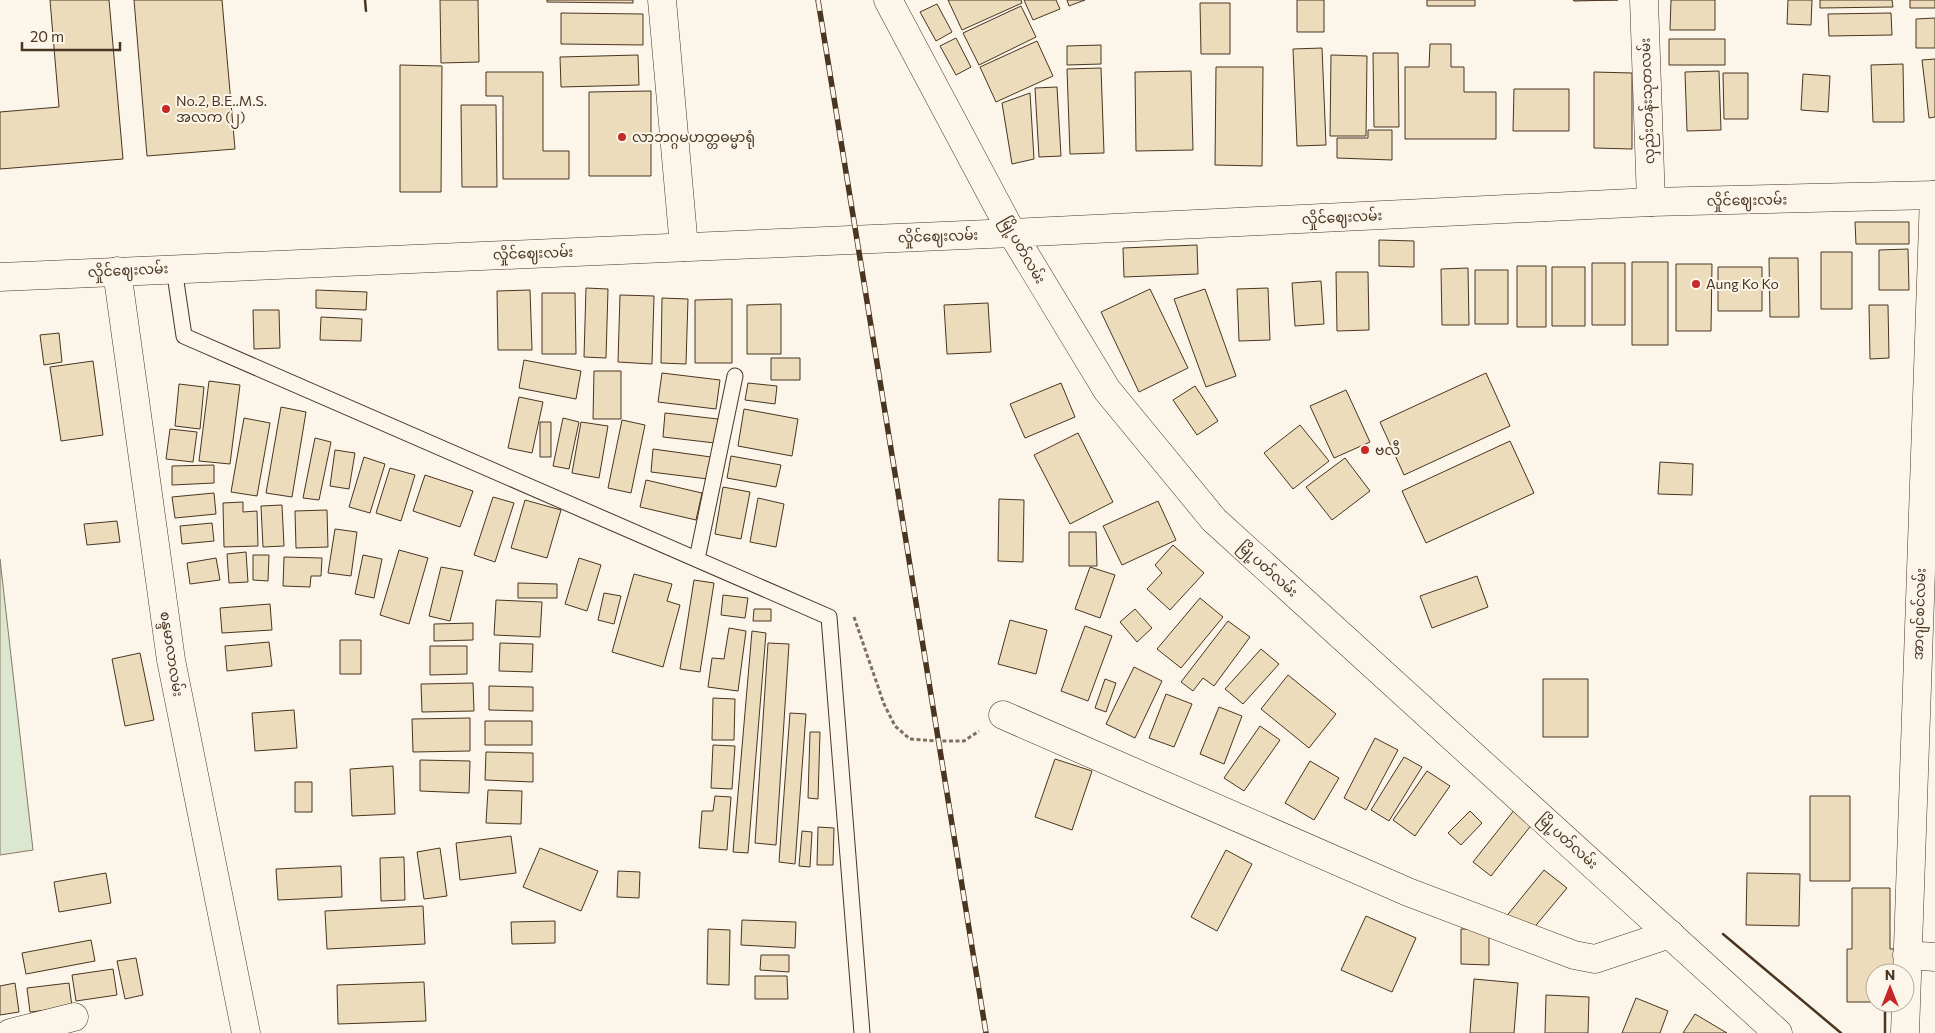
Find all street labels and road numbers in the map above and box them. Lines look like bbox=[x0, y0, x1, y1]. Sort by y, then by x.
street label: လှည်းတန်းသုတလမ်း bbox=[1635, 37, 1661, 164]
street label: လှိုင်ဈေးလမ်း bbox=[1707, 189, 1788, 213]
street label: လှိုင်ဈေးလမ်း bbox=[1301, 205, 1383, 231]
street label: မြို့ပတ်လမ်း bbox=[994, 213, 1050, 288]
street label: လှိုင်ဈေးလမ်း bbox=[897, 225, 979, 249]
street label: လှိုင်ဈေးလမ်း bbox=[492, 242, 574, 266]
street label: လှိုင်ဈေးလမ်း bbox=[87, 258, 169, 284]
street label: မြို့ပတ်လမ်း bbox=[1232, 537, 1302, 603]
street label: အာဂျင်စင်လမ်း bbox=[1907, 568, 1933, 660]
street label: စန္ဒမာလာလမ်း bbox=[153, 610, 189, 699]
street label: မြို့ပတ်လမ်း bbox=[1532, 809, 1602, 875]

